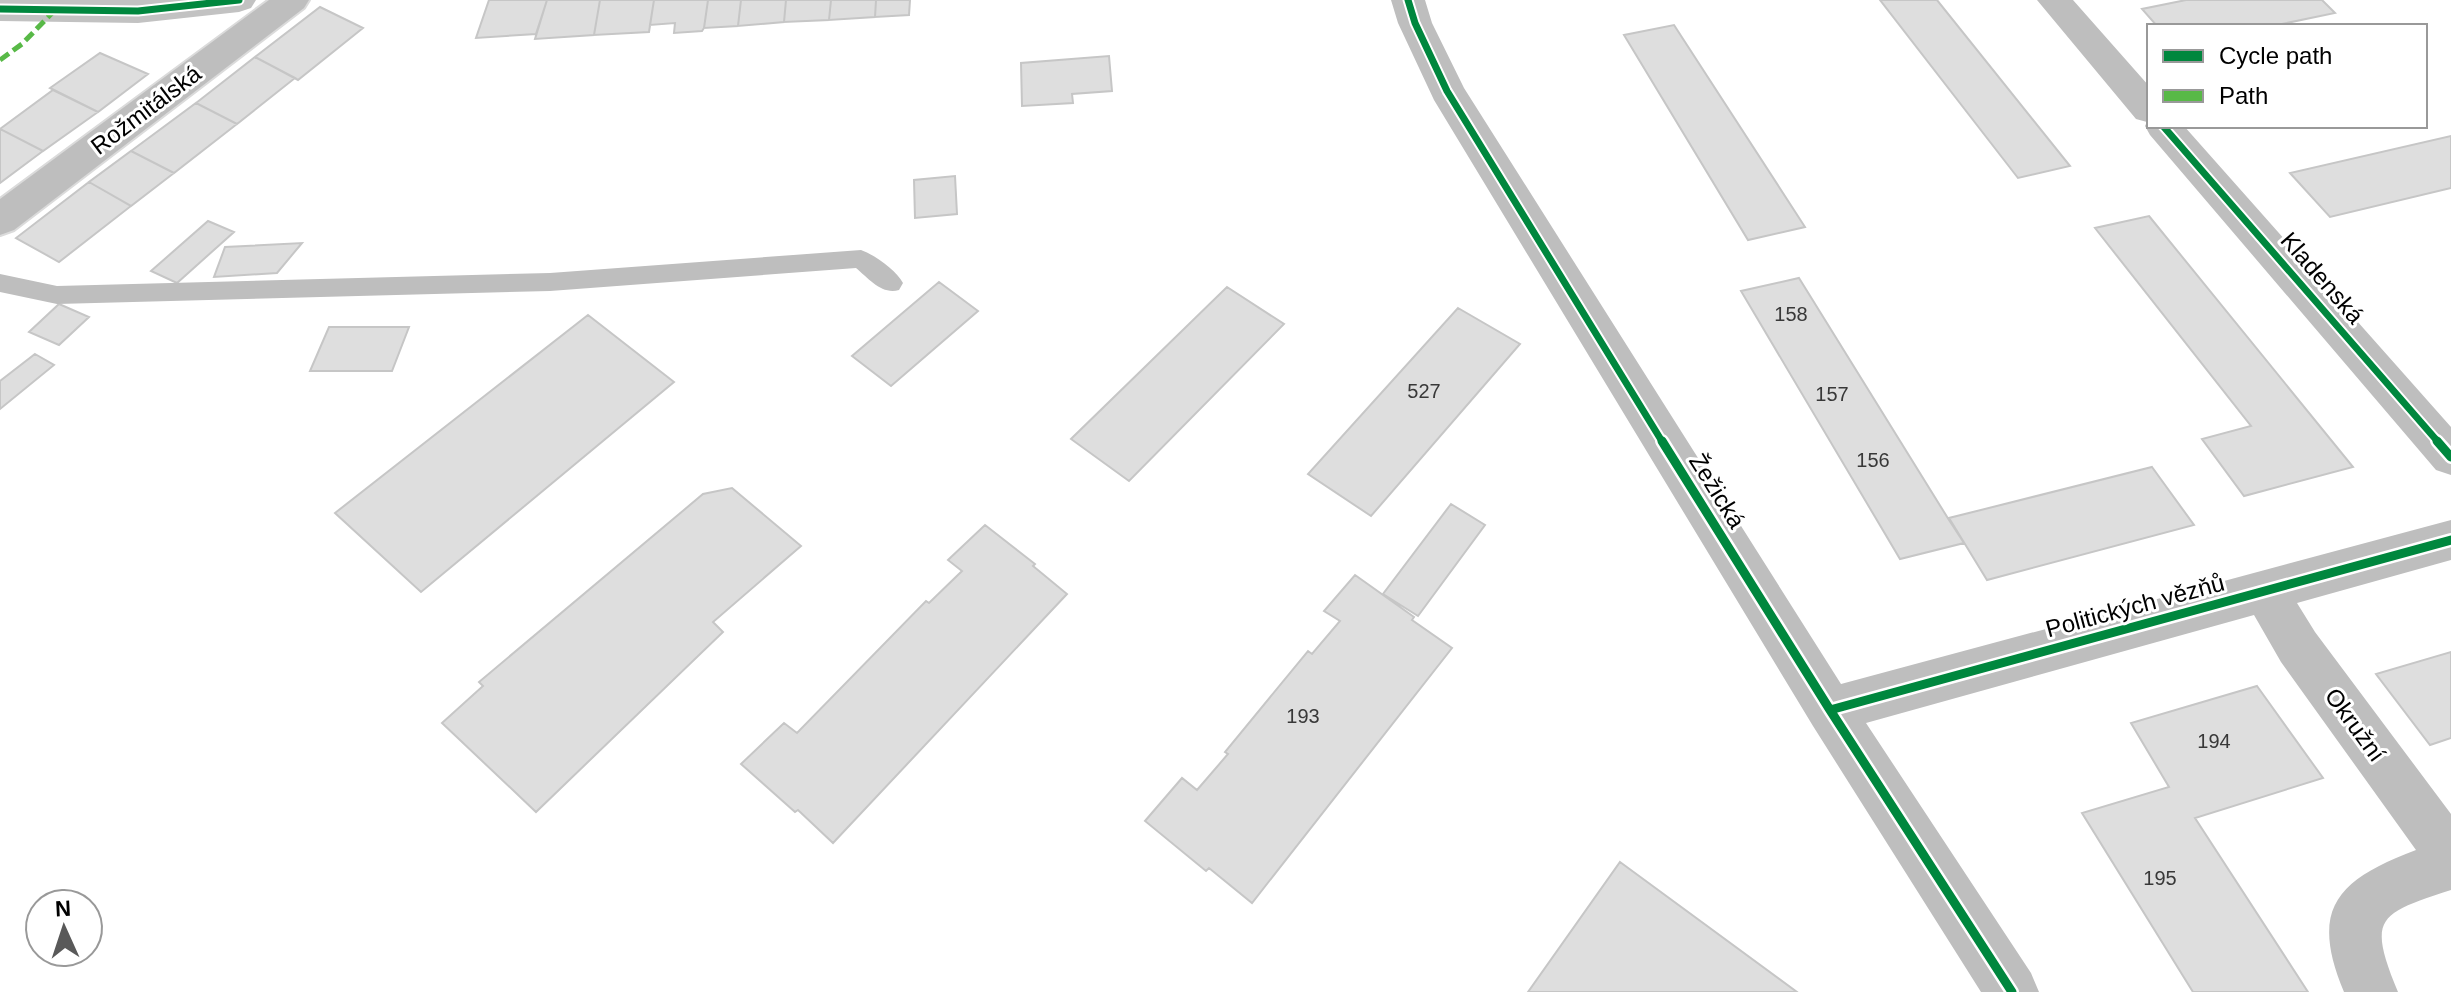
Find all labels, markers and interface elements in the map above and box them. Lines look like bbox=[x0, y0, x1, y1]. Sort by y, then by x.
legend bbox=[2147, 24, 2427, 128]
text: Cycle path bbox=[2219, 42, 2332, 69]
street label: Rožmitálská bbox=[85, 59, 207, 160]
text: Path bbox=[2219, 82, 2268, 109]
street label: Kladenská bbox=[2275, 227, 2370, 329]
house number: 158 bbox=[1774, 303, 1808, 325]
house number: 527 bbox=[1407, 380, 1441, 402]
house number: 157 bbox=[1815, 383, 1849, 405]
street label: Žežická bbox=[1684, 449, 1751, 534]
house number: 156 bbox=[1856, 449, 1890, 471]
street label: Politických vězňů bbox=[2042, 569, 2227, 642]
street label: Okružní bbox=[2320, 683, 2391, 767]
house number: 193 bbox=[1286, 705, 1320, 727]
house number: 194 bbox=[2197, 730, 2231, 752]
house number: 195 bbox=[2143, 867, 2177, 889]
north arrow bbox=[24, 888, 104, 968]
text: N bbox=[54, 896, 72, 921]

